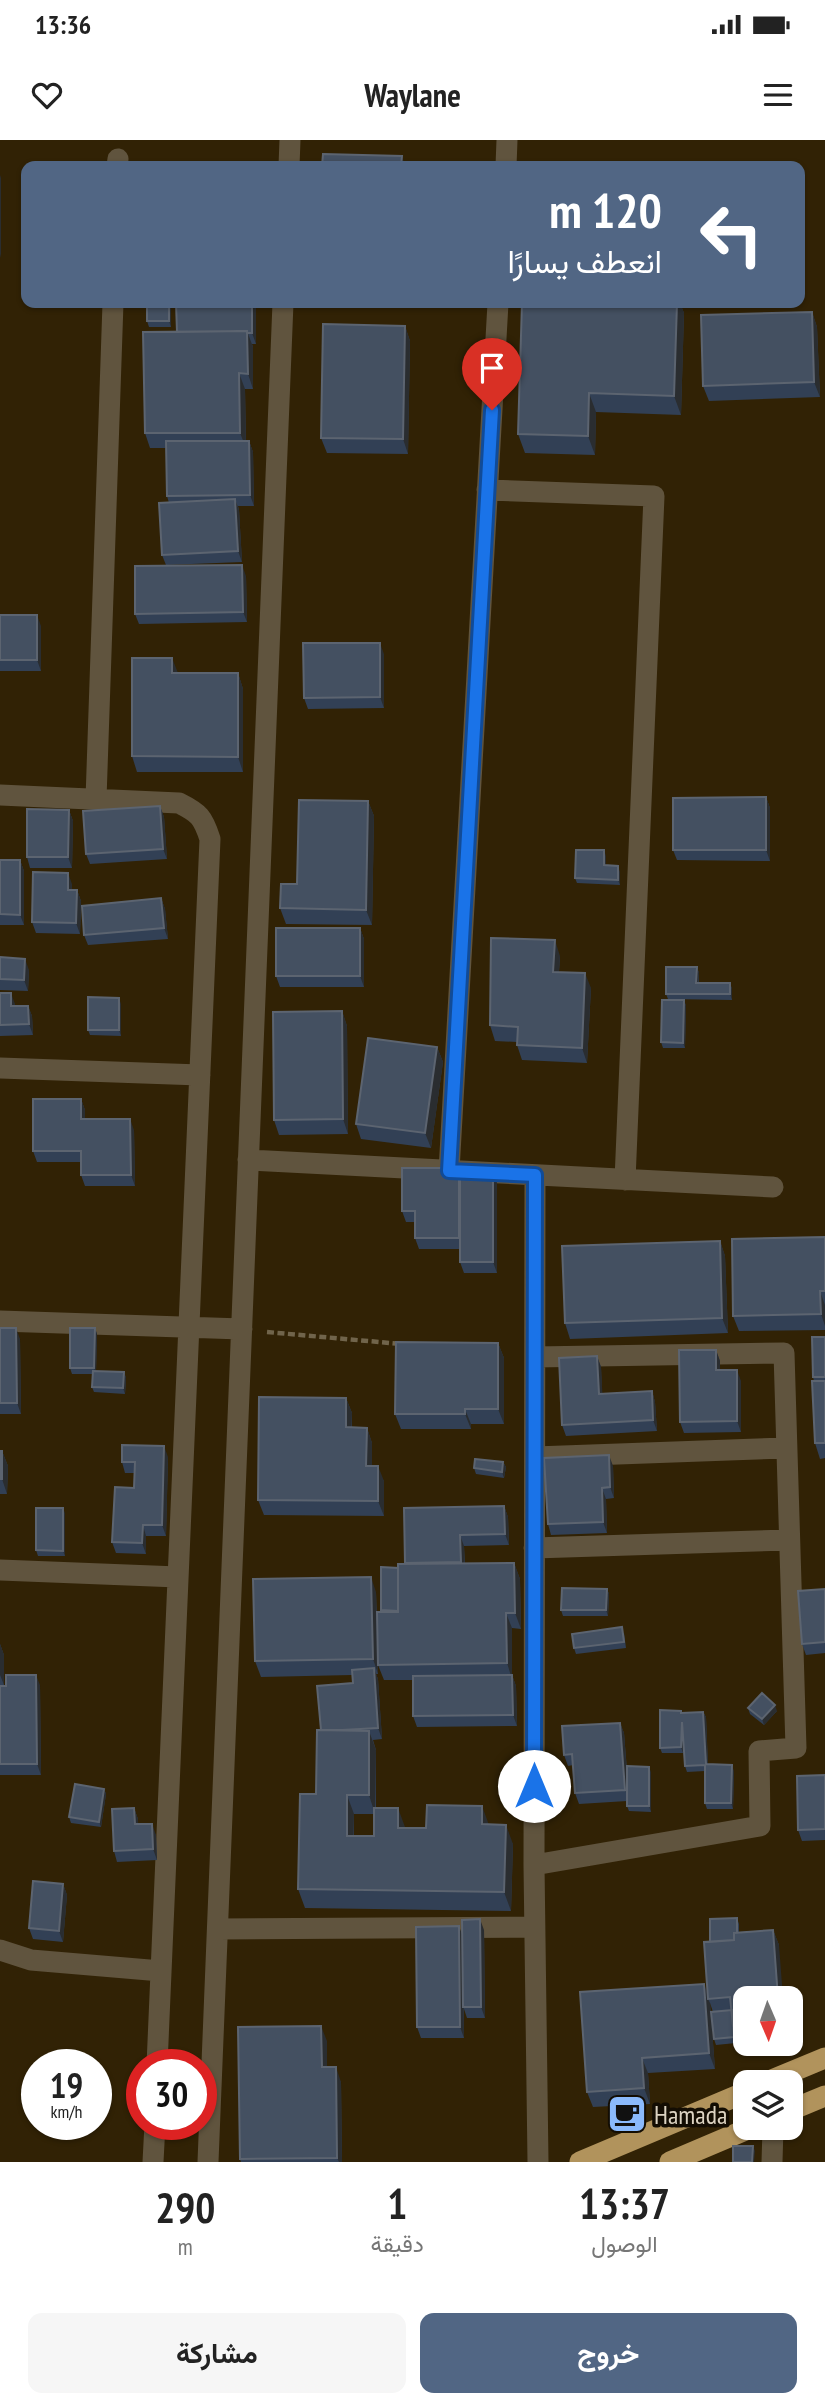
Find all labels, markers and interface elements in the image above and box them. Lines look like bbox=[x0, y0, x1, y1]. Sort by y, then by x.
text: 13:36 bbox=[35, 8, 91, 41]
text: Waylane bbox=[364, 74, 461, 116]
icon: heart bbox=[28, 76, 66, 114]
icon: menu bbox=[759, 76, 797, 114]
text: 120 m bbox=[549, 178, 662, 242]
icon: left bbox=[686, 189, 777, 280]
text: انعطف يسارًا bbox=[507, 240, 662, 282]
pin bbox=[462, 338, 522, 410]
icon: arrive bbox=[473, 349, 511, 387]
position arrow bbox=[497, 1749, 571, 1823]
north arrow bbox=[733, 1986, 803, 2056]
map controls bbox=[733, 1986, 803, 2140]
speed limit sign: 30 bbox=[126, 2049, 217, 2140]
text: 19 bbox=[50, 2062, 83, 2108]
button: layers bbox=[733, 2070, 803, 2140]
cafe icon: Hamada bbox=[606, 2093, 648, 2135]
place label: Hamada bbox=[654, 2098, 727, 2131]
text: km/h bbox=[51, 2100, 82, 2123]
text: 1 bbox=[387, 2176, 407, 2231]
text: 13:37 bbox=[579, 2176, 670, 2231]
text: 290 bbox=[155, 2180, 215, 2235]
text: دقيقة bbox=[371, 2229, 424, 2258]
text: الوصول bbox=[591, 2229, 658, 2258]
text: m bbox=[178, 2232, 193, 2261]
button: مشاركة bbox=[28, 2313, 406, 2393]
button: خروج bbox=[420, 2313, 797, 2393]

